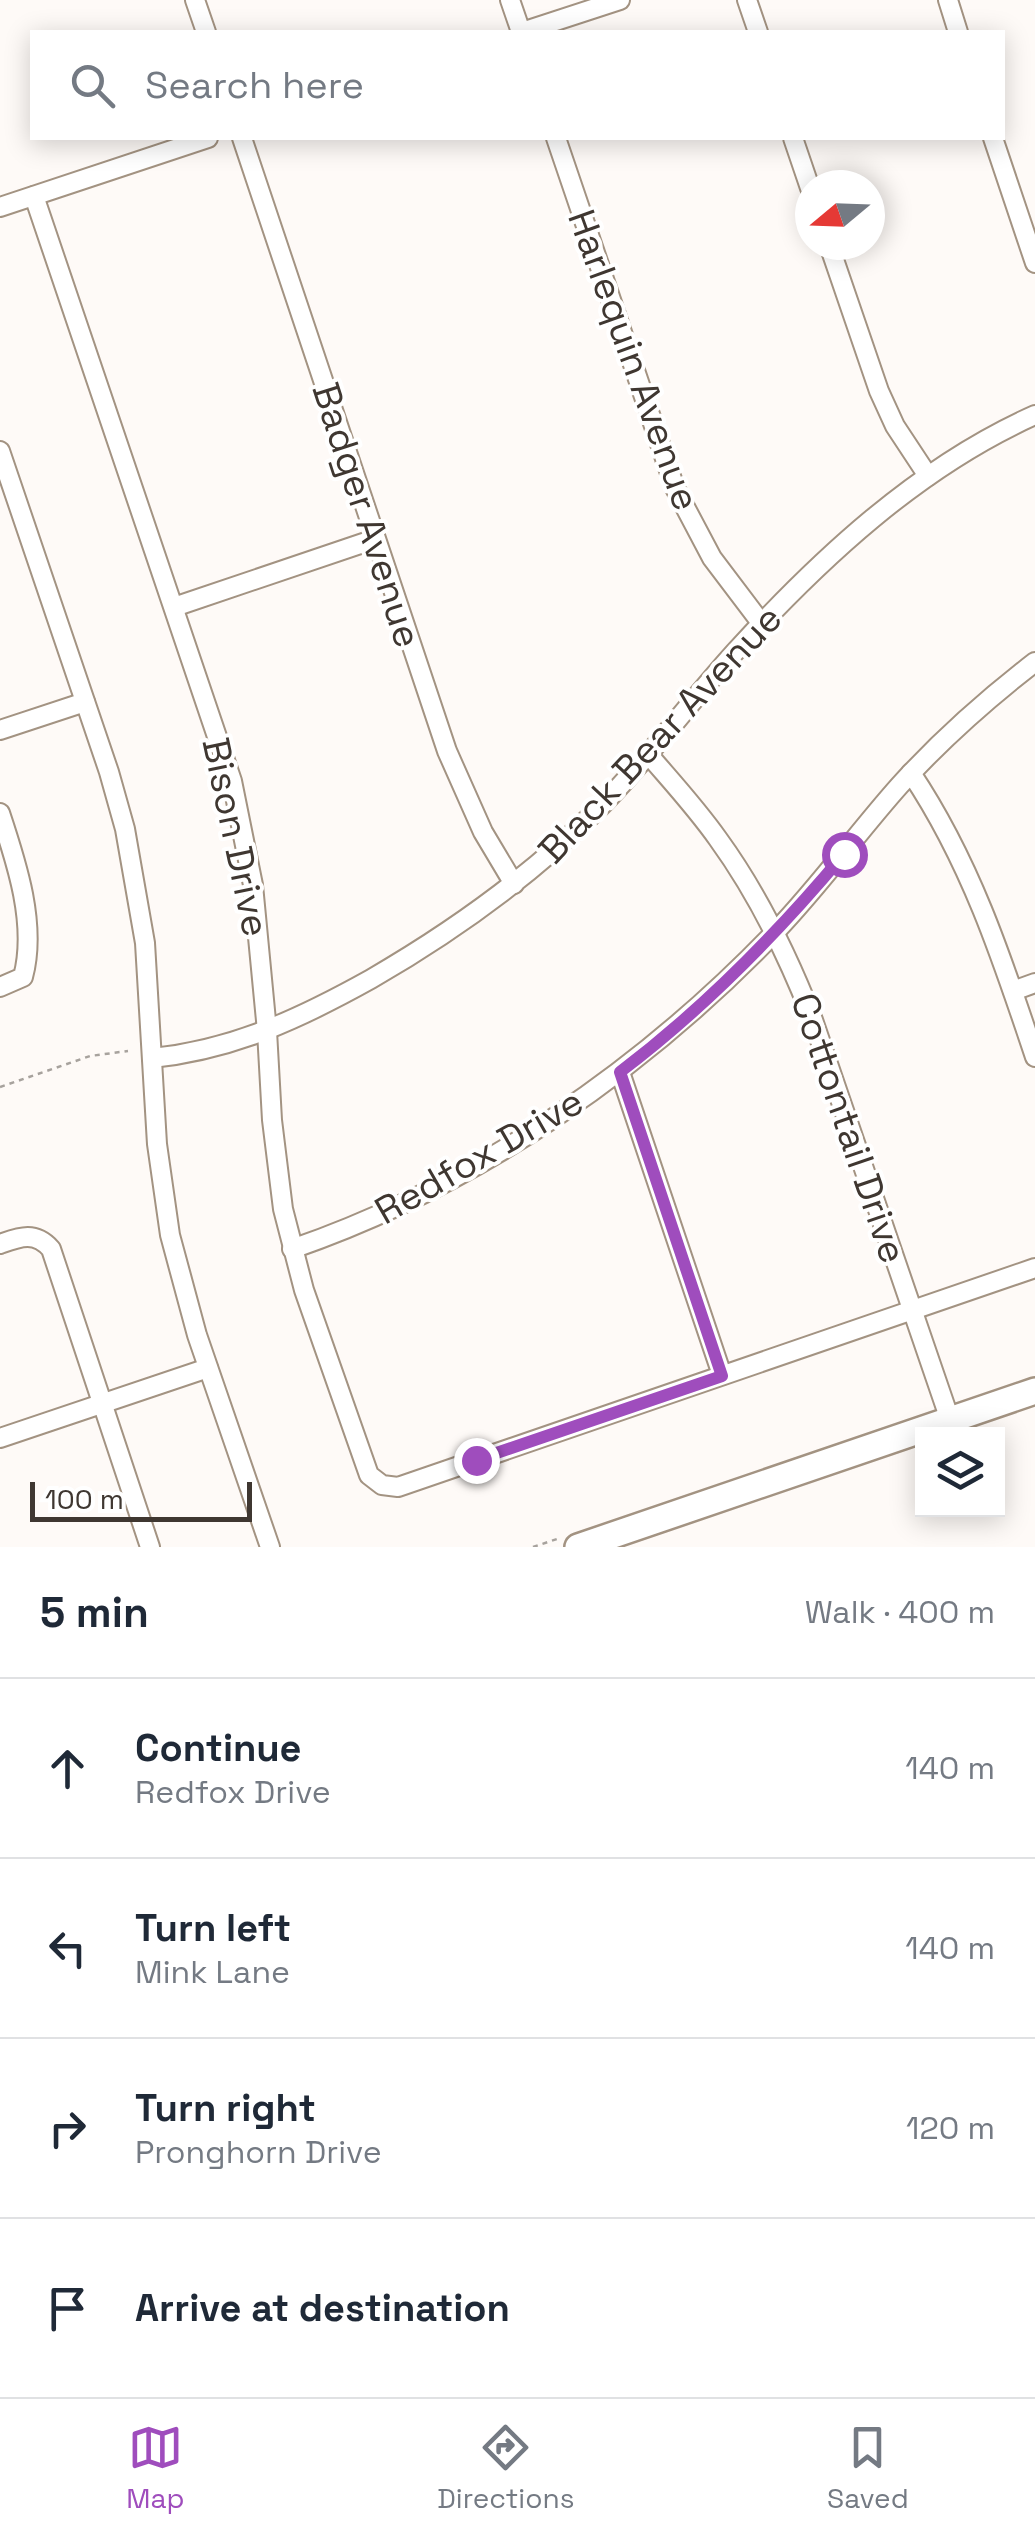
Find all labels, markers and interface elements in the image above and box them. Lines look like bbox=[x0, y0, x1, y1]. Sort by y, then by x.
search box bbox=[30, 30, 1005, 140]
icon: search bbox=[65, 58, 120, 113]
text: Search here bbox=[145, 61, 364, 109]
north arrow bbox=[795, 170, 885, 260]
street label: Harlequin Avenue bbox=[557, 203, 711, 517]
street label: Badger Avenue bbox=[302, 377, 432, 653]
street label: Black Bear Avenue bbox=[528, 595, 792, 873]
street label: Bison Drive bbox=[192, 733, 280, 941]
route start bbox=[822, 832, 868, 878]
street label: Cottontail Drive bbox=[780, 987, 918, 1269]
street label: Redfox Drive bbox=[366, 1077, 592, 1235]
map controls bbox=[915, 1427, 1005, 1517]
button: layers bbox=[915, 1427, 1005, 1517]
route end bbox=[454, 1438, 500, 1484]
scale bar bbox=[30, 1477, 252, 1522]
text: 100 m bbox=[45, 1481, 124, 1517]
text: 5 min bbox=[40, 1586, 149, 1639]
text: Walk · 400 m bbox=[805, 1592, 995, 1632]
text: Continue bbox=[135, 1724, 301, 1772]
icon: ahead bbox=[40, 1741, 95, 1796]
text: 140 m bbox=[905, 1748, 995, 1788]
text: Redfox Drive bbox=[135, 1772, 331, 1812]
text: Turn left bbox=[135, 1904, 291, 1952]
icon: left bbox=[40, 1921, 95, 1976]
text: 140 m bbox=[905, 1928, 995, 1968]
text: Mink Lane bbox=[135, 1952, 290, 1992]
text: Turn right bbox=[135, 2084, 316, 2132]
icon: right bbox=[40, 2101, 95, 2156]
text: 120 m bbox=[906, 2108, 995, 2148]
text: Pronghorn Drive bbox=[135, 2132, 382, 2172]
icon: arrive bbox=[40, 2281, 95, 2336]
text: Arrive at destination bbox=[135, 2284, 510, 2332]
tab: Map bbox=[126, 2420, 185, 2516]
tab: Directions bbox=[437, 2420, 574, 2516]
tab: Saved bbox=[827, 2420, 909, 2516]

